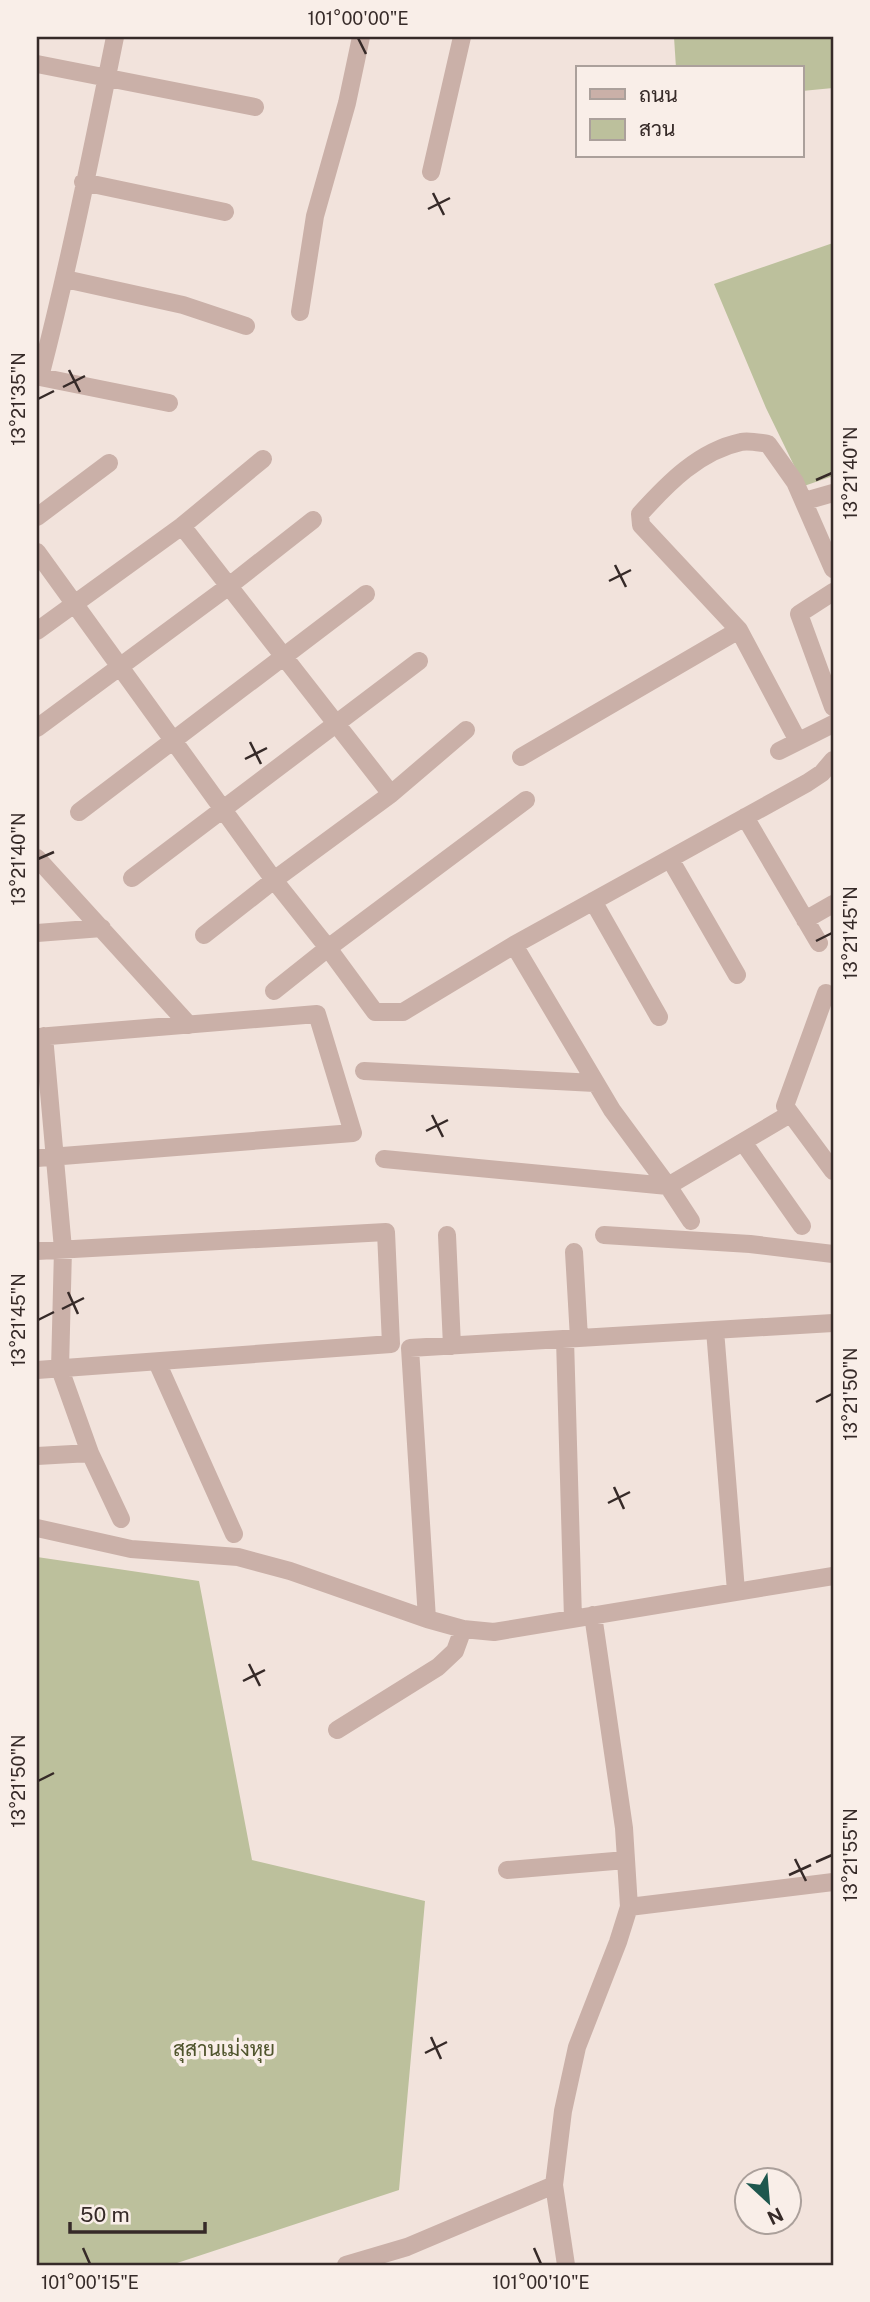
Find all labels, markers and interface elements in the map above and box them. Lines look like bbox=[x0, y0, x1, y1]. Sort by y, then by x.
text: 101°00'00"E bbox=[307, 8, 409, 29]
legend bbox=[576, 66, 804, 158]
text: ถนน bbox=[639, 82, 678, 107]
text: สวน bbox=[639, 116, 675, 141]
text: 13°21'35"N bbox=[8, 352, 29, 446]
text: 13°21'40"N bbox=[840, 426, 861, 520]
text: 13°21'40"N bbox=[8, 812, 29, 906]
text: 13°21'45"N bbox=[840, 886, 861, 980]
text: 13°21'45"N bbox=[8, 1273, 29, 1367]
text: 13°21'50"N bbox=[840, 1347, 861, 1441]
text: 13°21'50"N bbox=[8, 1734, 29, 1828]
text: 13°21'55"N bbox=[840, 1808, 861, 1902]
park label: สุสานเม่งหุย bbox=[173, 2036, 275, 2063]
north arrow bbox=[734, 2166, 804, 2236]
scale bar bbox=[70, 2190, 205, 2234]
text: 50 m bbox=[80, 2202, 130, 2227]
text: N bbox=[764, 2203, 787, 2229]
text: 101°00'15"E bbox=[41, 2272, 139, 2293]
text: 101°00'10"E bbox=[492, 2272, 590, 2293]

